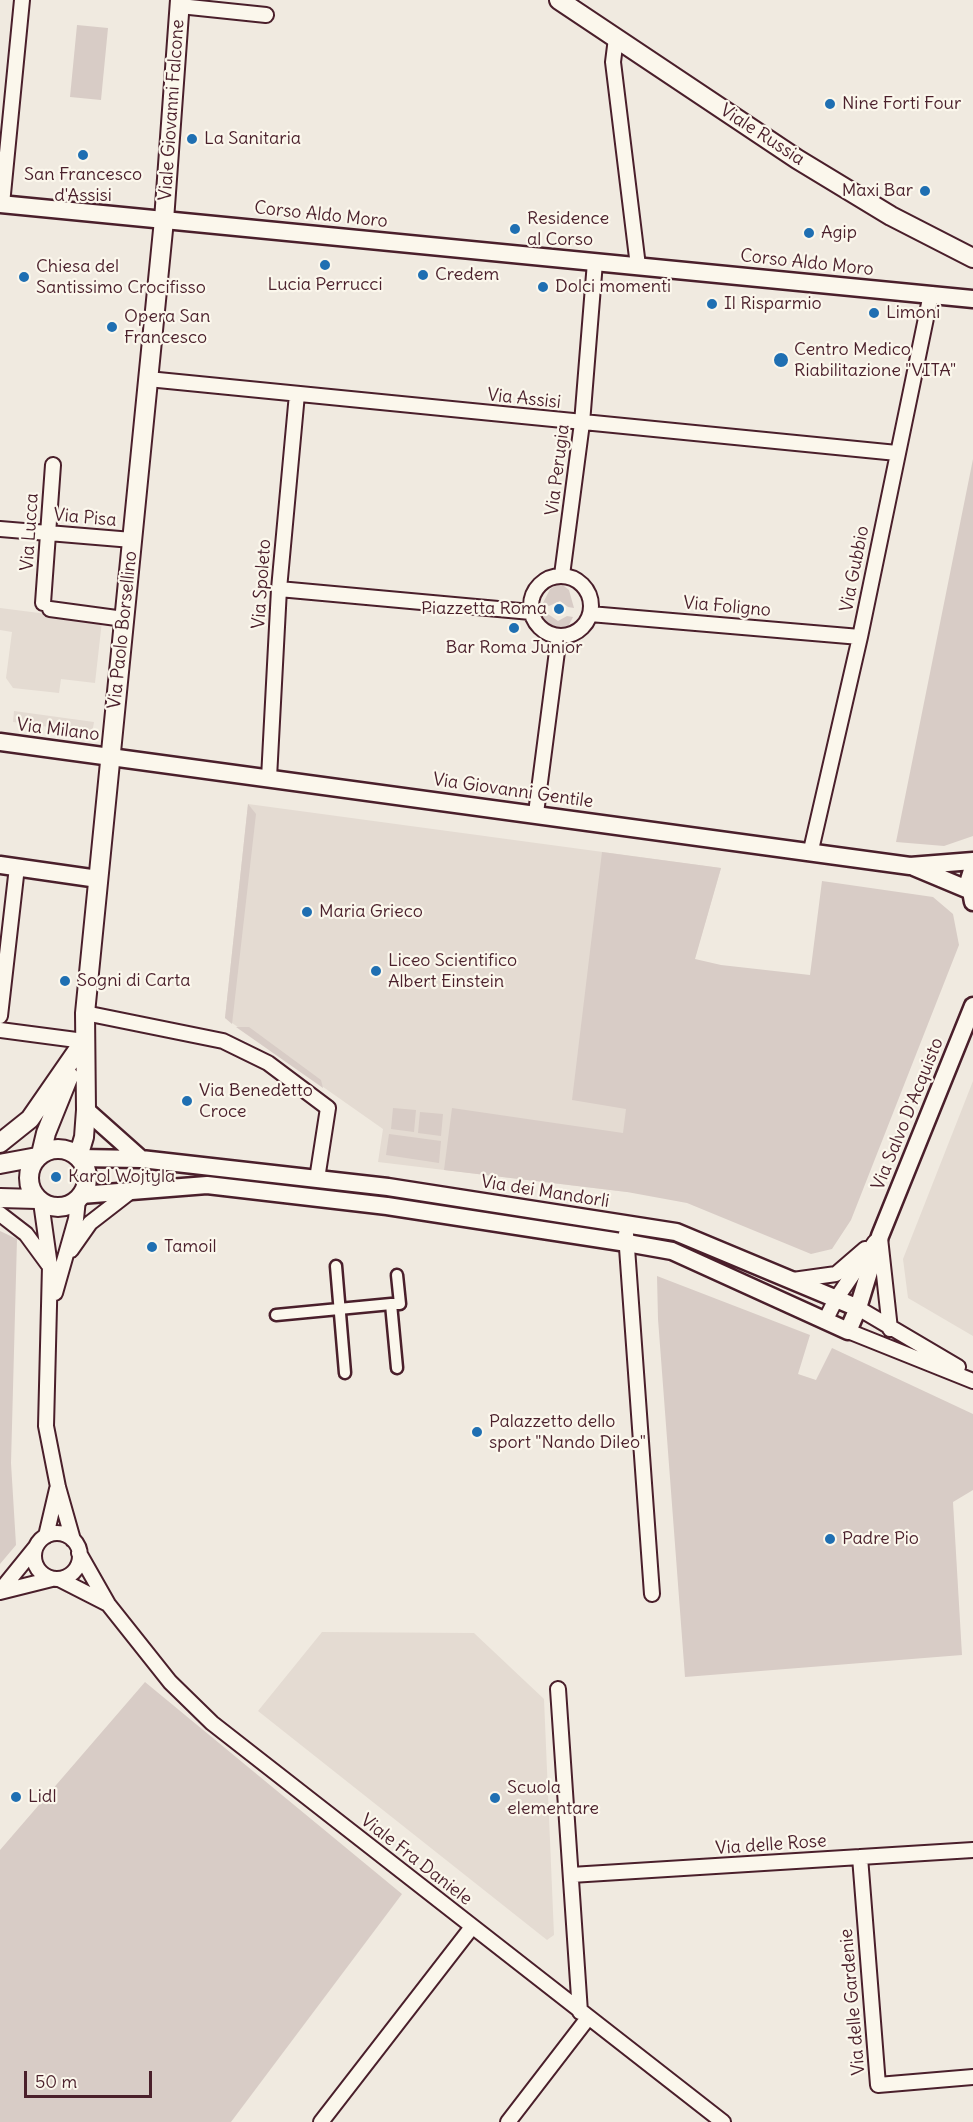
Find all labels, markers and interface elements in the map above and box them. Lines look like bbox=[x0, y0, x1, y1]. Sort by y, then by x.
street label: Viale Giovanni Falcone bbox=[155, 19, 189, 201]
place label: Nine Forti Four bbox=[842, 93, 961, 115]
marker: Nine Forti Four bbox=[823, 97, 837, 111]
street label: Viale Russia bbox=[716, 100, 808, 170]
place label: La Sanitaria bbox=[204, 128, 301, 150]
marker: La Sanitaria bbox=[185, 132, 199, 146]
marker: San Francesco d'Assisi bbox=[76, 148, 90, 162]
place label: San Francesco d'Assisi bbox=[24, 164, 142, 207]
place label: Maxi Bar bbox=[842, 180, 913, 202]
marker: Maxi Bar bbox=[918, 184, 932, 198]
street label: Corso Aldo Moro bbox=[253, 197, 389, 233]
place label: Residence al Corso bbox=[527, 208, 609, 250]
marker: Residence al Corso bbox=[508, 222, 522, 236]
place label: Agip bbox=[821, 222, 857, 244]
marker: Agip bbox=[802, 226, 816, 240]
street label: Corso Aldo Moro bbox=[739, 245, 875, 281]
place label: Chiesa del Santissimo Crocifisso bbox=[36, 256, 206, 298]
marker: Lucia Perrucci bbox=[318, 258, 332, 272]
place label: Credem bbox=[435, 264, 499, 286]
marker: Credem bbox=[416, 268, 430, 282]
marker: Chiesa del Santissimo Crocifisso bbox=[17, 270, 31, 284]
place label: Lucia Perrucci bbox=[268, 274, 382, 296]
place label: Dolci momenti bbox=[555, 276, 671, 298]
marker: Dolci momenti bbox=[536, 280, 550, 294]
place label: Il Risparmio bbox=[724, 293, 822, 315]
marker: Il Risparmio bbox=[705, 297, 719, 311]
place label: Limoni bbox=[886, 302, 940, 324]
place label: Opera San Francesco bbox=[124, 306, 210, 348]
marker: Limoni bbox=[867, 306, 881, 320]
marker: Opera San Francesco bbox=[105, 320, 119, 334]
place label: Centro Medico Riabilitazione "VITA" bbox=[794, 339, 956, 382]
marker: Centro Medico Riabilitazione "VITA" bbox=[772, 351, 790, 369]
street label: Via Assisi bbox=[486, 384, 562, 414]
street label: Via Perugia bbox=[542, 423, 574, 517]
street label: Via Lucca bbox=[17, 492, 43, 572]
street label: Via Pisa bbox=[53, 504, 117, 532]
street label: Via Gubbio bbox=[836, 524, 874, 614]
street label: Via Spoleto bbox=[248, 538, 276, 630]
street label: Via Paolo Borsellino bbox=[104, 550, 142, 710]
street label: Via Foligno bbox=[682, 592, 772, 622]
place label: Piazzetta Roma bbox=[421, 598, 547, 620]
marker: Piazzetta Roma bbox=[552, 602, 566, 616]
marker: Bar Roma Junior bbox=[507, 621, 521, 635]
place label: Bar Roma Junior bbox=[445, 637, 583, 659]
street label: Via Milano bbox=[15, 714, 101, 746]
street label: Via Giovanni Gentile bbox=[431, 769, 595, 813]
place label: Maria Grieco bbox=[319, 901, 423, 923]
marker: Maria Grieco bbox=[300, 905, 314, 919]
place label: Liceo Scientifico Albert Einstein bbox=[388, 950, 517, 992]
marker: Liceo Scientifico Albert Einstein bbox=[369, 964, 383, 978]
place label: Sogni di Carta bbox=[77, 970, 190, 992]
marker: Sogni di Carta bbox=[58, 974, 72, 988]
street label: Via Salvo D'Acquisto bbox=[868, 1035, 948, 1193]
place label: Via Benedetto Croce bbox=[199, 1080, 313, 1122]
marker: Via Benedetto Croce bbox=[180, 1094, 194, 1108]
place label: Karol Wojtyla bbox=[68, 1166, 175, 1188]
marker: Karol Wojtyla bbox=[49, 1170, 63, 1184]
street label: Via dei Mandorli bbox=[479, 1171, 611, 1213]
place label: Tamoil bbox=[164, 1236, 216, 1258]
marker: Tamoil bbox=[145, 1240, 159, 1254]
place label: Palazzetto dello sport "Nando Dileo" bbox=[489, 1411, 646, 1454]
marker: Palazzetto dello sport "Nando Dileo" bbox=[470, 1425, 484, 1439]
place label: Padre Pio bbox=[842, 1528, 919, 1550]
marker: Padre Pio bbox=[823, 1532, 837, 1546]
place label: Scuola elementare bbox=[507, 1777, 599, 1820]
place label: Lidl bbox=[28, 1786, 56, 1808]
marker: Lidl bbox=[9, 1790, 23, 1804]
marker: Scuola elementare bbox=[488, 1791, 502, 1805]
street label: Viale Fra Daniele bbox=[356, 1810, 476, 1910]
street label: Via delle Rose bbox=[715, 1830, 827, 1860]
street label: Via delle Gardenie bbox=[836, 1928, 870, 2076]
scale bar bbox=[27, 2059, 154, 2097]
text: 50 m bbox=[35, 2070, 77, 2093]

